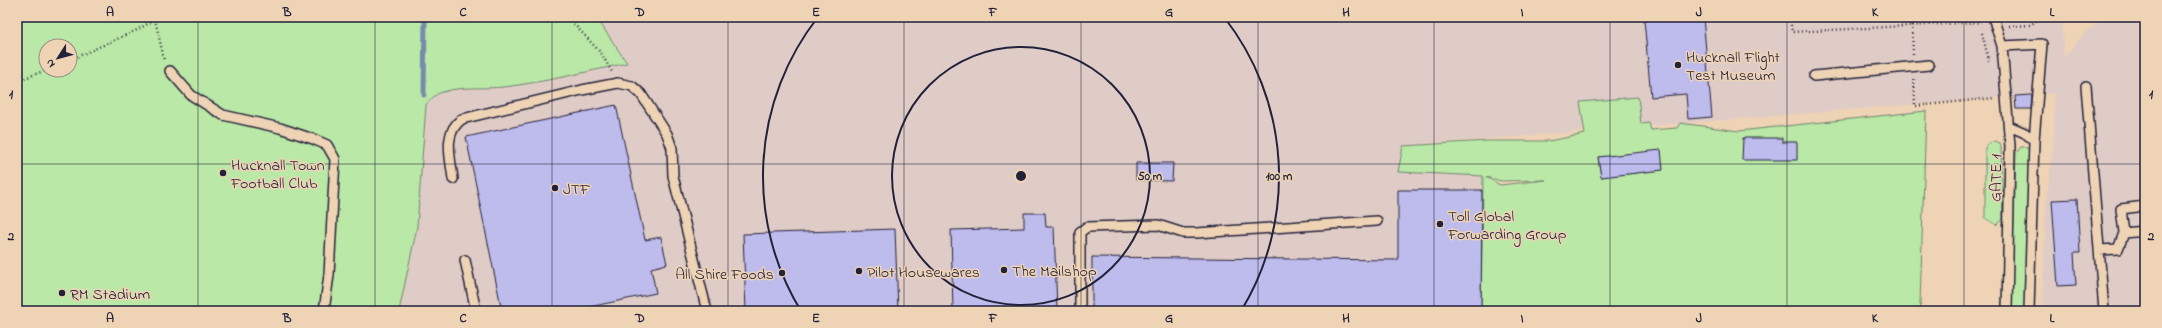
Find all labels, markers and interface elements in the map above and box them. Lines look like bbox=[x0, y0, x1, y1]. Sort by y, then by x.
text: A bbox=[106, 3, 114, 22]
text: B bbox=[282, 3, 292, 22]
text: C bbox=[459, 3, 467, 22]
text: D bbox=[634, 3, 645, 22]
text: E bbox=[812, 3, 820, 22]
text: F bbox=[988, 3, 998, 22]
text: G bbox=[1165, 3, 1173, 22]
text: H bbox=[1342, 3, 1350, 22]
text: I bbox=[1520, 3, 1524, 22]
text: J bbox=[1696, 3, 1702, 22]
text: K bbox=[1872, 3, 1879, 22]
text: L bbox=[2050, 3, 2056, 22]
north arrow bbox=[38, 38, 78, 78]
place label: Hucknall Flight Test Museum bbox=[1686, 46, 1781, 88]
text: N bbox=[42, 56, 59, 71]
marker: Hucknall Flight Test Museum bbox=[1673, 60, 1683, 70]
text: 1 bbox=[9, 85, 14, 104]
text: 1 bbox=[2149, 85, 2154, 104]
place label: Hucknall Town Football Club bbox=[230, 154, 325, 196]
street label: GATE 1 bbox=[1985, 154, 2009, 202]
marker: Hucknall Town Football Club bbox=[218, 168, 228, 178]
text: 50 m bbox=[1138, 168, 1163, 186]
text: 100 m bbox=[1266, 168, 1293, 186]
centre of rings bbox=[1014, 169, 1028, 183]
place label: JTF bbox=[563, 178, 591, 202]
marker: JTF bbox=[550, 183, 560, 193]
place label: Toll Global Forwarding Group bbox=[1447, 205, 1567, 247]
marker: Toll Global Forwarding Group bbox=[1435, 219, 1445, 229]
text: 2 bbox=[7, 227, 15, 246]
text: 2 bbox=[2147, 227, 2155, 246]
place label: The Mailshop bbox=[1012, 260, 1097, 284]
place label: Pilot Housewares bbox=[867, 261, 980, 285]
place label: All Shire Foods bbox=[675, 263, 774, 287]
marker: The Mailshop bbox=[999, 265, 1009, 275]
marker: Pilot Housewares bbox=[854, 266, 864, 276]
marker: All Shire Foods bbox=[777, 268, 787, 278]
place label: RM Stadium bbox=[70, 283, 150, 307]
marker: RM Stadium bbox=[57, 288, 67, 298]
text: A bbox=[106, 309, 114, 328]
text: B bbox=[282, 309, 292, 328]
text: C bbox=[459, 309, 467, 328]
text: D bbox=[634, 309, 645, 328]
text: E bbox=[812, 309, 820, 328]
text: F bbox=[988, 309, 998, 328]
text: G bbox=[1165, 309, 1173, 328]
text: H bbox=[1342, 309, 1350, 328]
text: I bbox=[1520, 309, 1524, 328]
text: J bbox=[1696, 309, 1702, 328]
text: K bbox=[1872, 309, 1879, 328]
text: L bbox=[2050, 309, 2056, 328]

